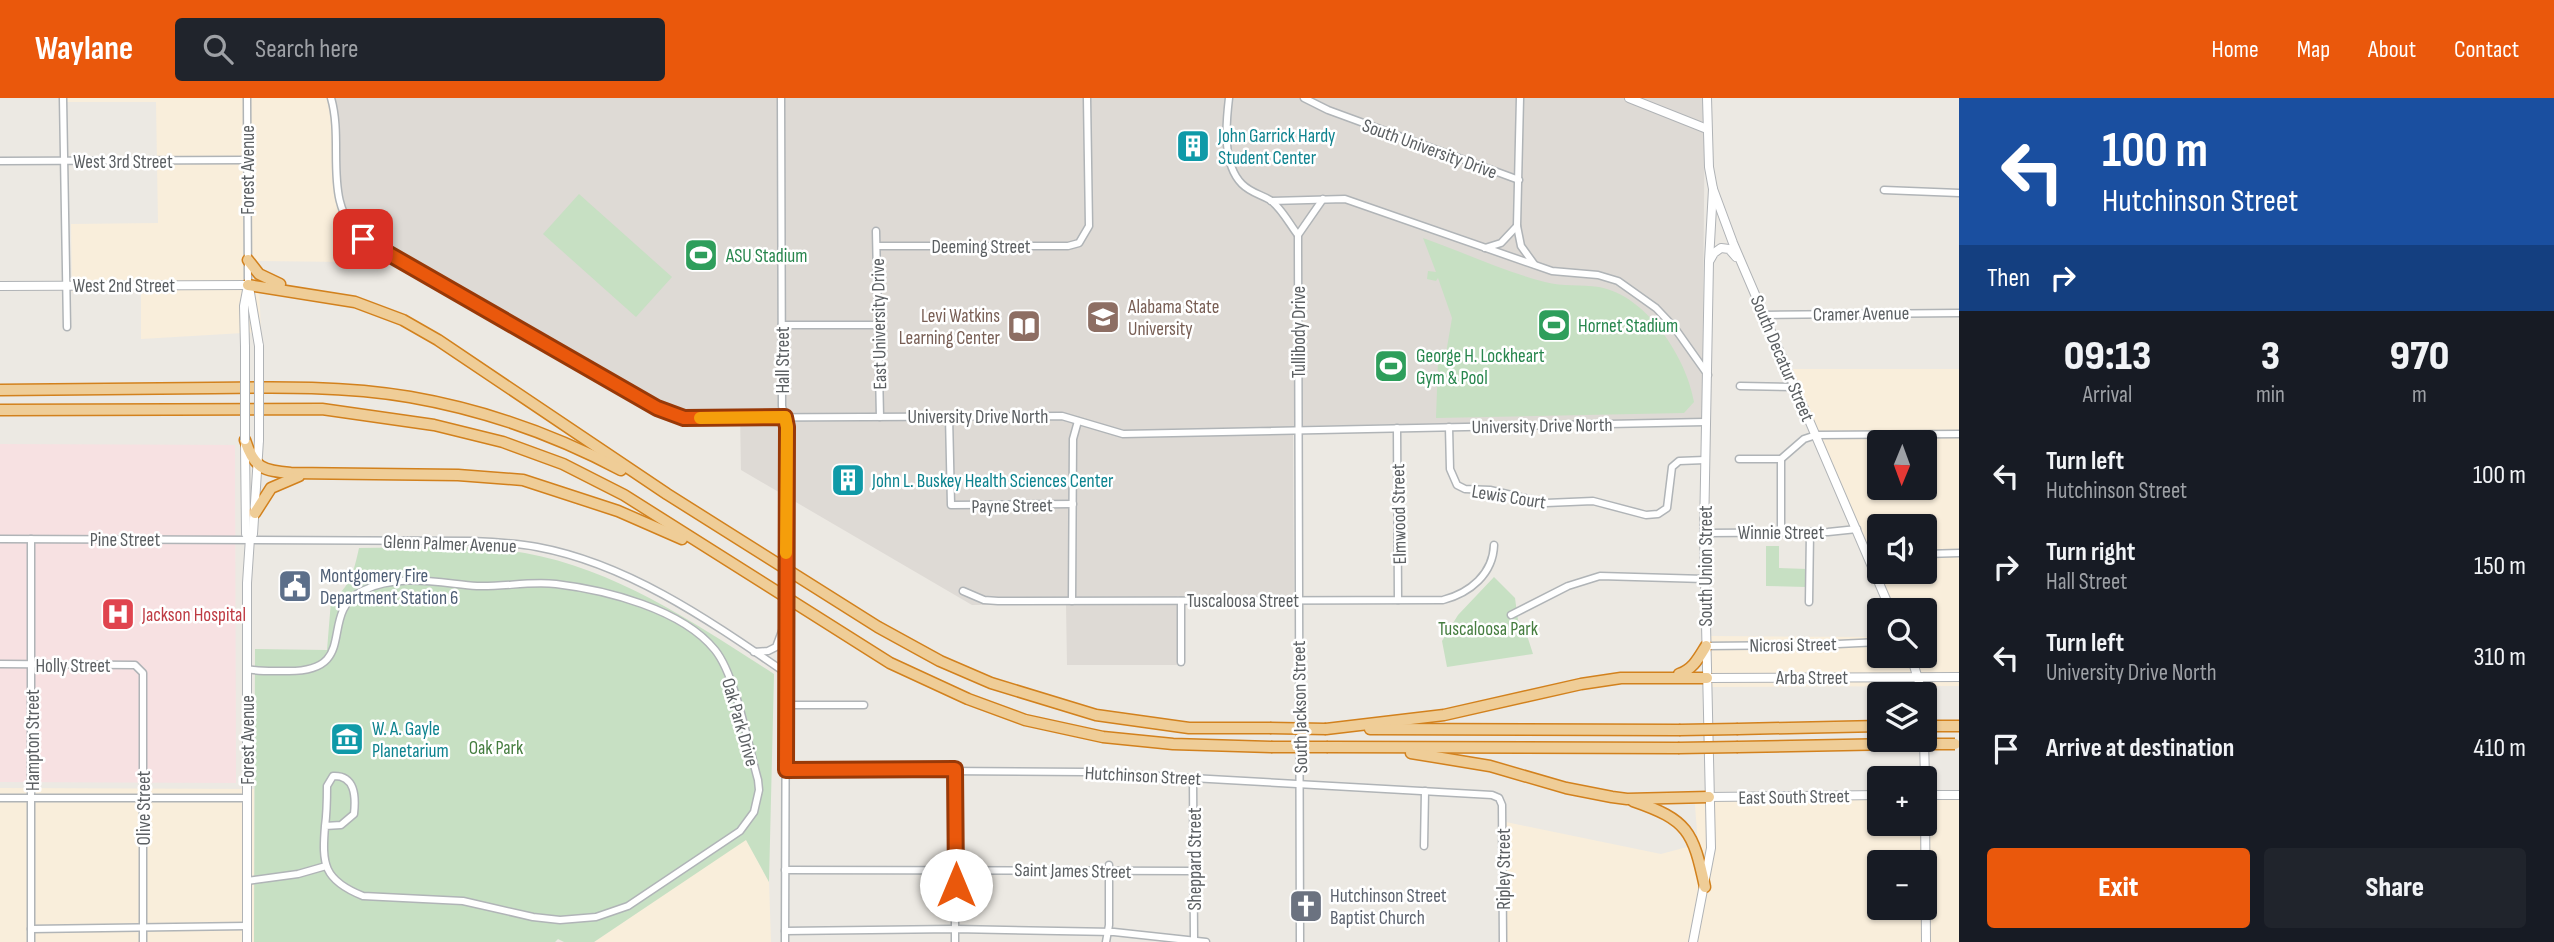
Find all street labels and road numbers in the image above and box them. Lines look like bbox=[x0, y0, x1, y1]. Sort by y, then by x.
street label: South University Drive bbox=[1359, 114, 1500, 184]
street label: Forest Avenue bbox=[237, 125, 260, 215]
street label: West 3rd Street bbox=[73, 151, 173, 174]
street label: Deeming Street bbox=[931, 236, 1031, 259]
street label: East University Drive bbox=[867, 258, 892, 390]
street label: West 2nd Street bbox=[73, 275, 175, 298]
street label: Tullibody Drive bbox=[1288, 286, 1311, 378]
street label: South Decatur Street bbox=[1745, 292, 1819, 425]
street label: Cramer Avenue bbox=[1813, 302, 1909, 327]
street label: Hall Street bbox=[772, 326, 795, 394]
street label: University Drive North bbox=[908, 406, 1049, 429]
street label: University Drive North bbox=[1471, 414, 1613, 439]
street label: Elmwood Street bbox=[1387, 463, 1412, 565]
street label: Lewis Court bbox=[1470, 480, 1548, 515]
street label: Payne Street bbox=[971, 494, 1053, 519]
street label: South Union Street bbox=[1695, 505, 1718, 627]
street label: Winnie Street bbox=[1738, 522, 1824, 545]
street label: Pine Street bbox=[90, 529, 160, 552]
street label: Glenn Palmer Avenue bbox=[383, 531, 517, 558]
street label: Tuscaloosa Street bbox=[1187, 590, 1299, 613]
street label: Nicrosi Street bbox=[1749, 633, 1837, 658]
street label: South Jackson Street bbox=[1288, 640, 1313, 774]
street label: Holly Street bbox=[35, 655, 111, 678]
street label: Arba Street bbox=[1775, 667, 1848, 690]
street label: Oak Park Drive bbox=[716, 676, 763, 769]
street label: Hampton Street bbox=[22, 689, 45, 791]
street label: Forest Avenue bbox=[237, 695, 260, 785]
street label: Hutchinson Street bbox=[1084, 762, 1202, 791]
street label: Olive Street bbox=[133, 770, 156, 845]
street label: East South Street bbox=[1738, 785, 1850, 810]
street label: Sheppard Street bbox=[1184, 807, 1207, 911]
street label: Ripley Street bbox=[1493, 828, 1516, 910]
street label: Saint James Street bbox=[1014, 859, 1132, 884]

